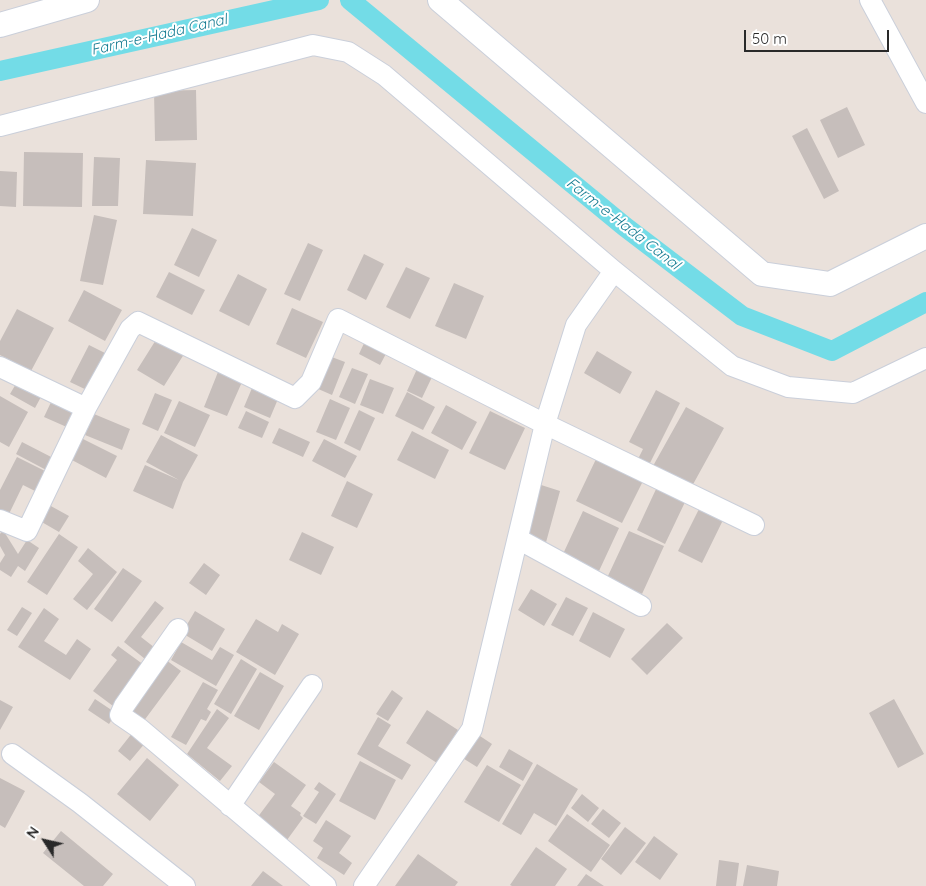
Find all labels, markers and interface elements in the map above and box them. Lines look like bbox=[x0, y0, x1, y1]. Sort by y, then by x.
water label: Farm-e-Hada Canal bbox=[89, 11, 229, 59]
scale bar bbox=[746, 20, 891, 52]
text: 50 m bbox=[752, 29, 787, 48]
water label: Farm-e-Hada Canal bbox=[563, 174, 683, 274]
north arrow bbox=[20, 816, 70, 866]
text: N bbox=[22, 823, 43, 842]

